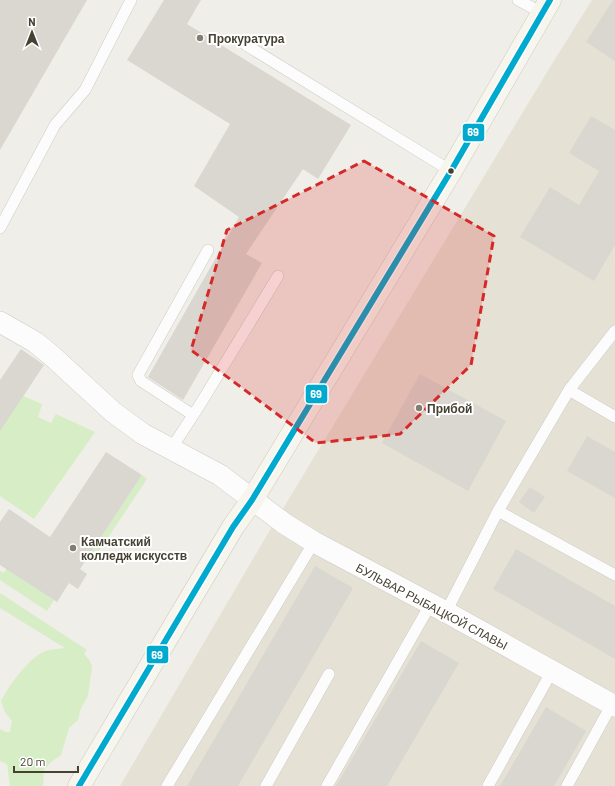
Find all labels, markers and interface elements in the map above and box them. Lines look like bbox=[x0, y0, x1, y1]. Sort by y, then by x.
north arrow bbox=[12, 12, 52, 52]
text: N bbox=[28, 15, 36, 28]
place label: Прокуратура bbox=[208, 31, 285, 46]
marker: Прокуратура bbox=[195, 33, 205, 43]
line badge: 69 bbox=[462, 123, 485, 142]
text: 69 bbox=[467, 125, 479, 138]
unlabelled marker bbox=[446, 166, 456, 176]
line badge: 69 bbox=[305, 384, 328, 404]
text: 69 bbox=[310, 387, 322, 400]
place label: Прибой bbox=[427, 401, 472, 416]
marker: Прибой bbox=[414, 403, 424, 413]
place label: Камчатский колледж искусств bbox=[81, 534, 187, 563]
marker: Камчатский колледж искусств bbox=[68, 543, 78, 553]
street label: БУЛЬВАР РЫБАЦКОЙ СЛАВЫ bbox=[353, 560, 510, 653]
line badge: 69 bbox=[146, 645, 169, 664]
text: 69 bbox=[151, 648, 163, 661]
scale bar bbox=[14, 748, 78, 774]
text: 20 m bbox=[20, 754, 46, 768]

